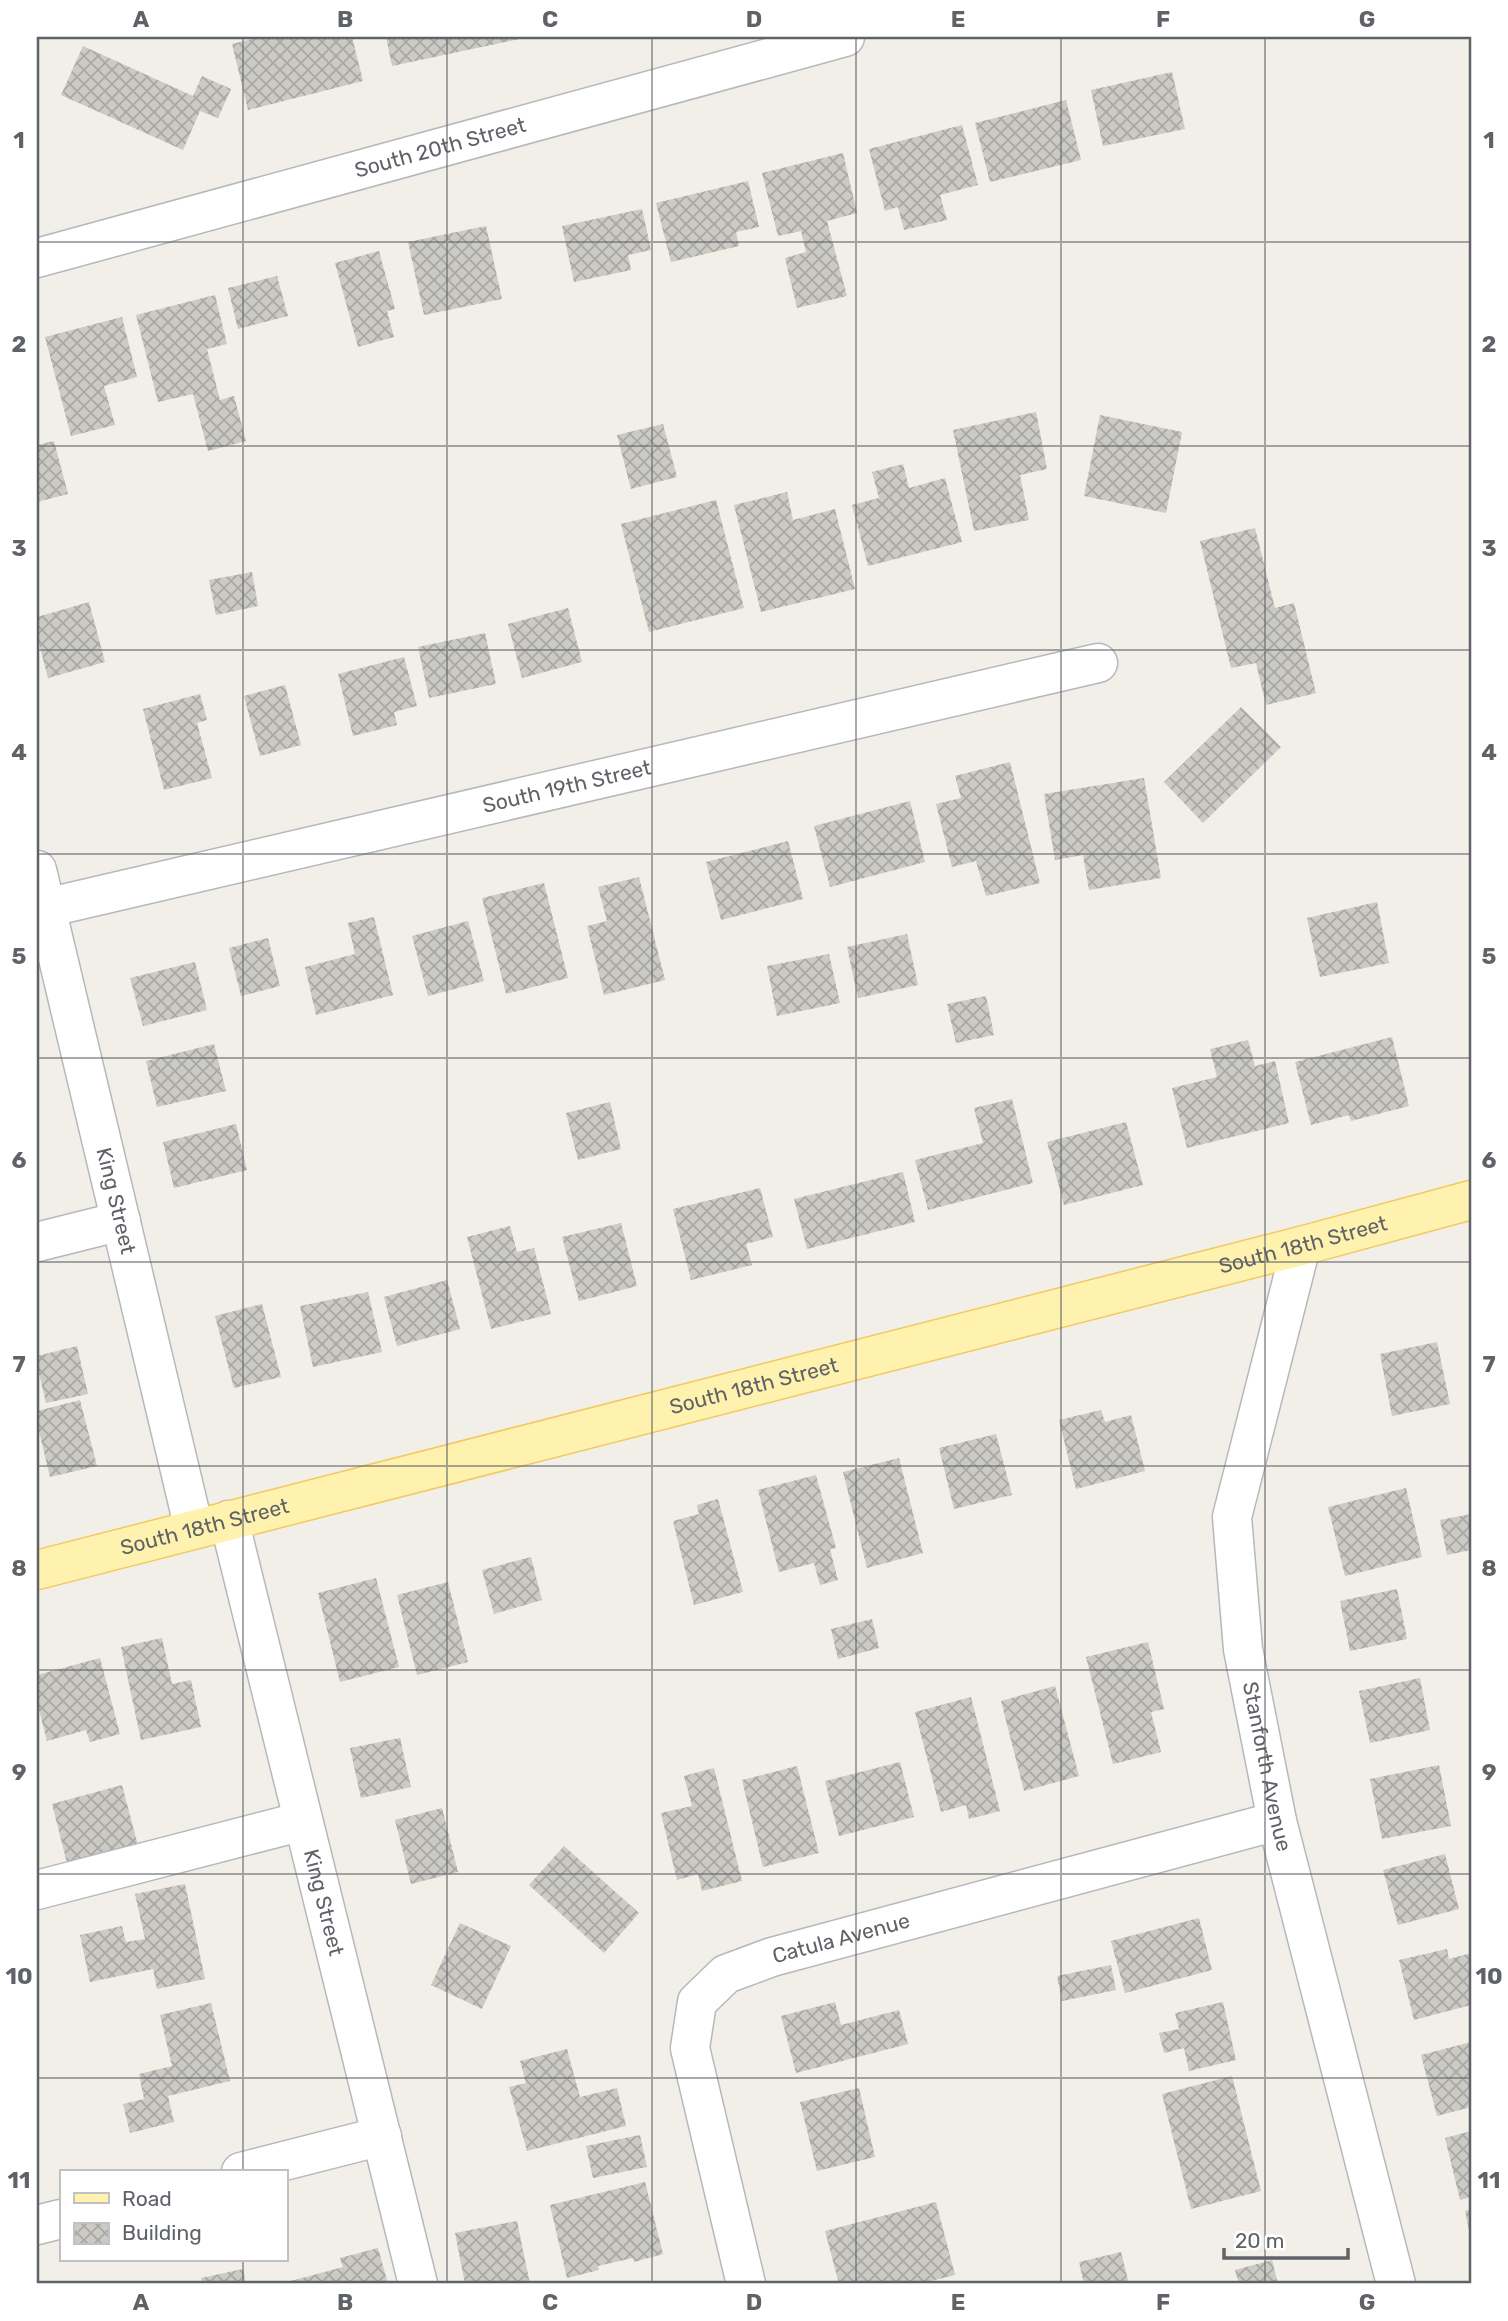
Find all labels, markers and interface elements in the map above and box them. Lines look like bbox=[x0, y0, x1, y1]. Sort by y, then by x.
text: A bbox=[133, 5, 150, 33]
text: B bbox=[337, 5, 353, 33]
text: C bbox=[542, 5, 558, 33]
text: D bbox=[746, 5, 762, 33]
text: E bbox=[951, 5, 965, 33]
text: F bbox=[1156, 5, 1170, 33]
text: G bbox=[1359, 5, 1375, 33]
street label: South 20th Street bbox=[352, 112, 529, 183]
text: 1 bbox=[13, 126, 25, 154]
text: 1 bbox=[1483, 126, 1495, 154]
text: 2 bbox=[12, 330, 26, 358]
text: 2 bbox=[1482, 330, 1496, 358]
text: 3 bbox=[11, 534, 27, 562]
text: 3 bbox=[1481, 534, 1497, 562]
text: 4 bbox=[11, 738, 27, 766]
text: 4 bbox=[1481, 738, 1497, 766]
street label: South 19th Street bbox=[480, 754, 653, 818]
text: 5 bbox=[12, 942, 27, 970]
text: 5 bbox=[1482, 942, 1497, 970]
street label: King Street bbox=[92, 1145, 141, 1256]
text: 6 bbox=[12, 1146, 27, 1174]
text: 6 bbox=[1482, 1146, 1497, 1174]
street label: South 18th Street bbox=[1216, 1210, 1390, 1279]
text: 7 bbox=[12, 1350, 26, 1378]
text: 7 bbox=[1482, 1350, 1496, 1378]
street label: South 18th Street bbox=[667, 1352, 841, 1419]
street label: South 18th Street bbox=[117, 1493, 291, 1560]
text: 8 bbox=[11, 1554, 27, 1582]
text: 8 bbox=[1481, 1554, 1497, 1582]
street label: Stanforth Avenue bbox=[1238, 1679, 1297, 1854]
text: 9 bbox=[12, 1758, 26, 1786]
text: 9 bbox=[1482, 1758, 1496, 1786]
street label: King Street bbox=[299, 1846, 349, 1958]
street label: Catula Avenue bbox=[770, 1907, 912, 1968]
text: 10 bbox=[5, 1962, 33, 1990]
text: 10 bbox=[1475, 1962, 1503, 1990]
text: 11 bbox=[8, 2166, 30, 2194]
text: 11 bbox=[1478, 2166, 1500, 2194]
legend bbox=[60, 2170, 287, 2262]
text: Road bbox=[122, 2186, 172, 2211]
scale bar bbox=[1224, 2216, 1349, 2260]
text: Building bbox=[122, 2220, 202, 2245]
text: 20 m bbox=[1235, 2228, 1284, 2253]
text: A bbox=[133, 2288, 150, 2316]
text: B bbox=[337, 2288, 353, 2316]
text: C bbox=[542, 2288, 558, 2316]
text: D bbox=[746, 2288, 762, 2316]
text: E bbox=[951, 2288, 965, 2316]
text: F bbox=[1156, 2288, 1170, 2316]
text: G bbox=[1359, 2288, 1375, 2316]

